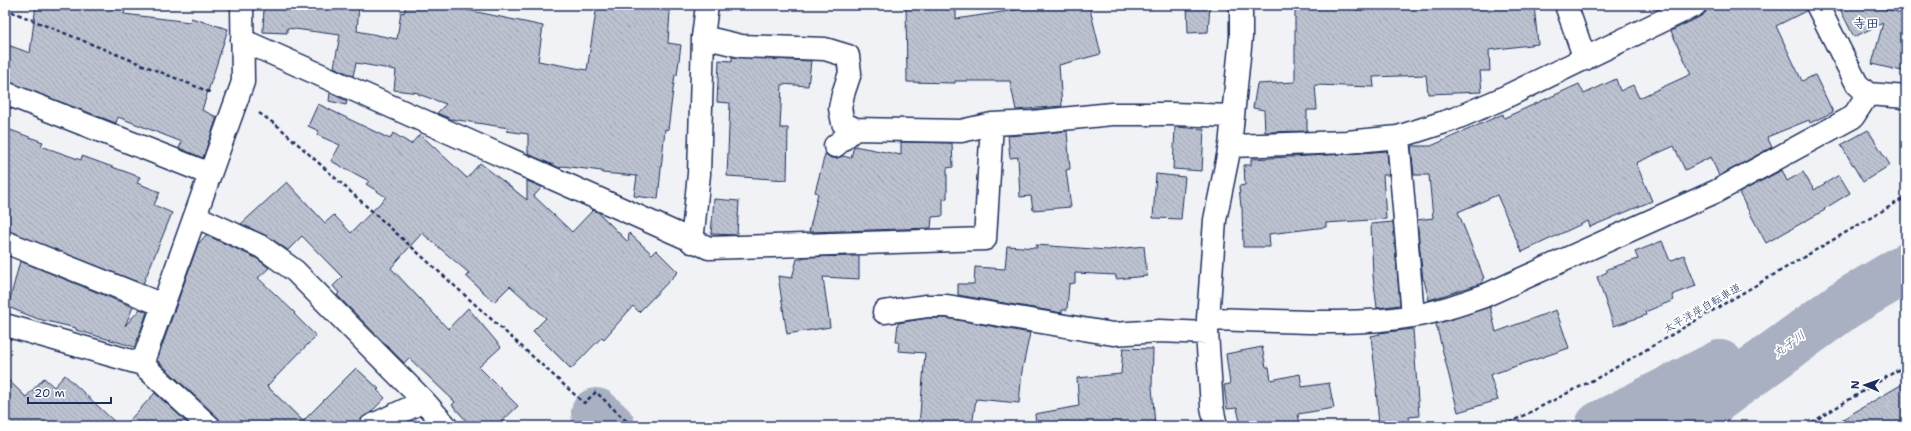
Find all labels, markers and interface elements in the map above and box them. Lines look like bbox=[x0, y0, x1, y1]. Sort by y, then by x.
district label: 寺田 bbox=[1853, 15, 1879, 32]
street label: 太平洋岸自転車道 bbox=[1660, 280, 1744, 337]
water label: 丸子川 bbox=[1770, 327, 1808, 361]
north arrow bbox=[1845, 365, 1885, 405]
scale bar bbox=[28, 379, 111, 405]
text: N bbox=[1848, 380, 1863, 389]
text: 20 m bbox=[34, 385, 65, 401]

